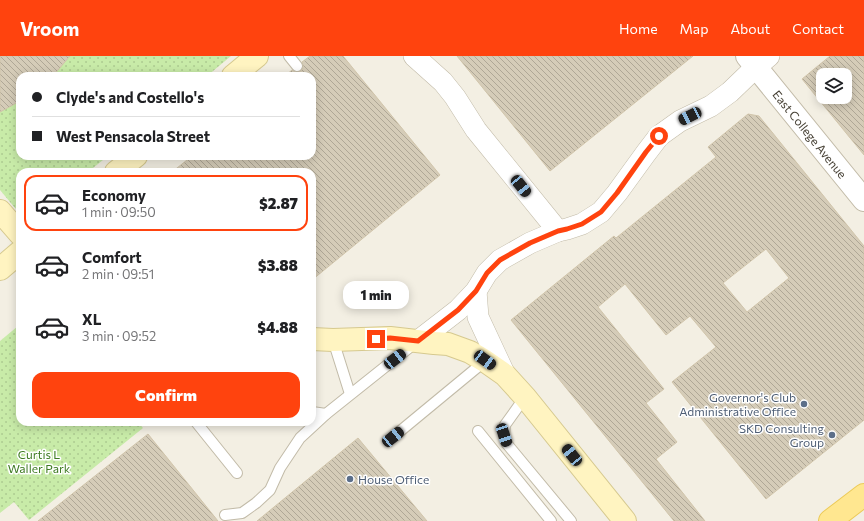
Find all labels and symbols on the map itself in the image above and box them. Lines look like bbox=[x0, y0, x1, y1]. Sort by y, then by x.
street label: East College Avenue bbox=[770, 87, 850, 181]
car bbox=[677, 105, 703, 127]
route start bbox=[650, 127, 668, 145]
car bbox=[509, 173, 533, 199]
callout: 1 min bbox=[343, 281, 409, 309]
route end bbox=[367, 330, 385, 348]
car bbox=[382, 347, 408, 371]
car bbox=[472, 348, 498, 372]
place label: Governor's Club Administrative Office bbox=[679, 390, 796, 418]
marker: Governor's Club Administrative Office bbox=[799, 399, 809, 409]
place label: SKD Consulting Group bbox=[739, 421, 824, 449]
car bbox=[495, 422, 513, 448]
car bbox=[380, 425, 406, 449]
marker: SKD Consulting Group bbox=[827, 430, 837, 440]
car bbox=[560, 442, 584, 468]
park label: Curtis L Waller Park bbox=[8, 447, 71, 475]
place label: House Office bbox=[358, 472, 429, 486]
marker: House Office bbox=[345, 474, 355, 484]

